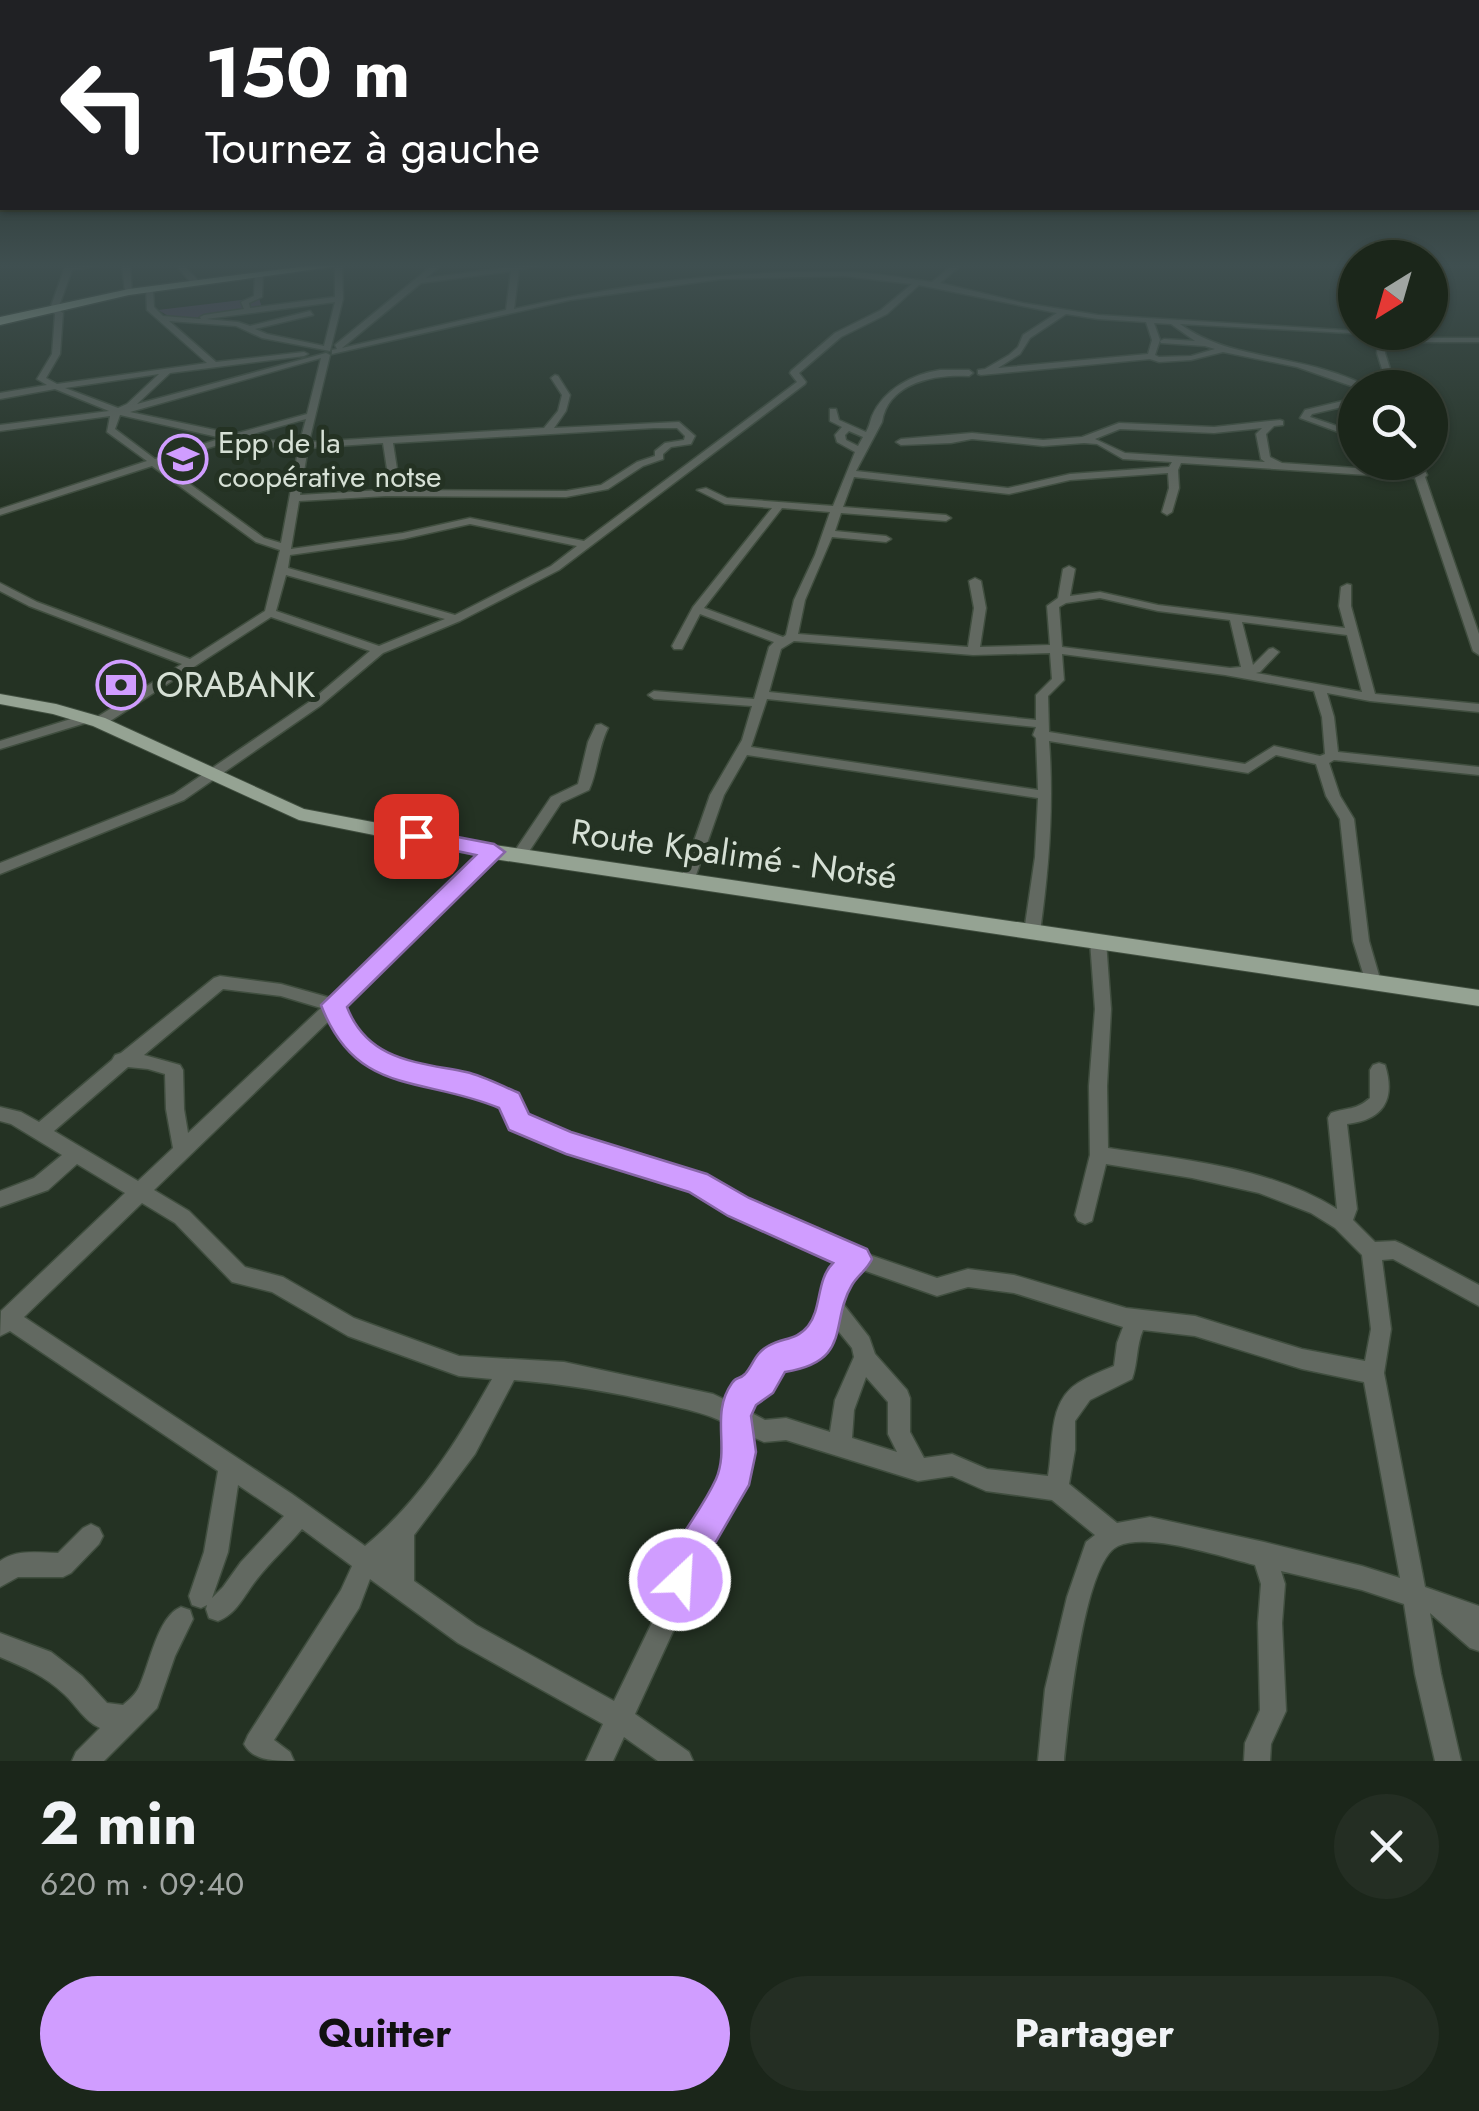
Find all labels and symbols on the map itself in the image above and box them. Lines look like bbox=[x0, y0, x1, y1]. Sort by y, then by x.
north arrow bbox=[1338, 240, 1448, 350]
place label: Epp de la coopérative notse bbox=[218, 421, 441, 498]
school or university icon: Epp de la coopérative notse bbox=[157, 433, 209, 485]
bank icon: ORABANK bbox=[95, 659, 147, 711]
place label: ORABANK bbox=[156, 660, 316, 710]
pin bbox=[374, 794, 459, 879]
street label: Route Kpalimé - Notsé bbox=[568, 806, 900, 902]
position arrow bbox=[628, 1528, 732, 1632]

